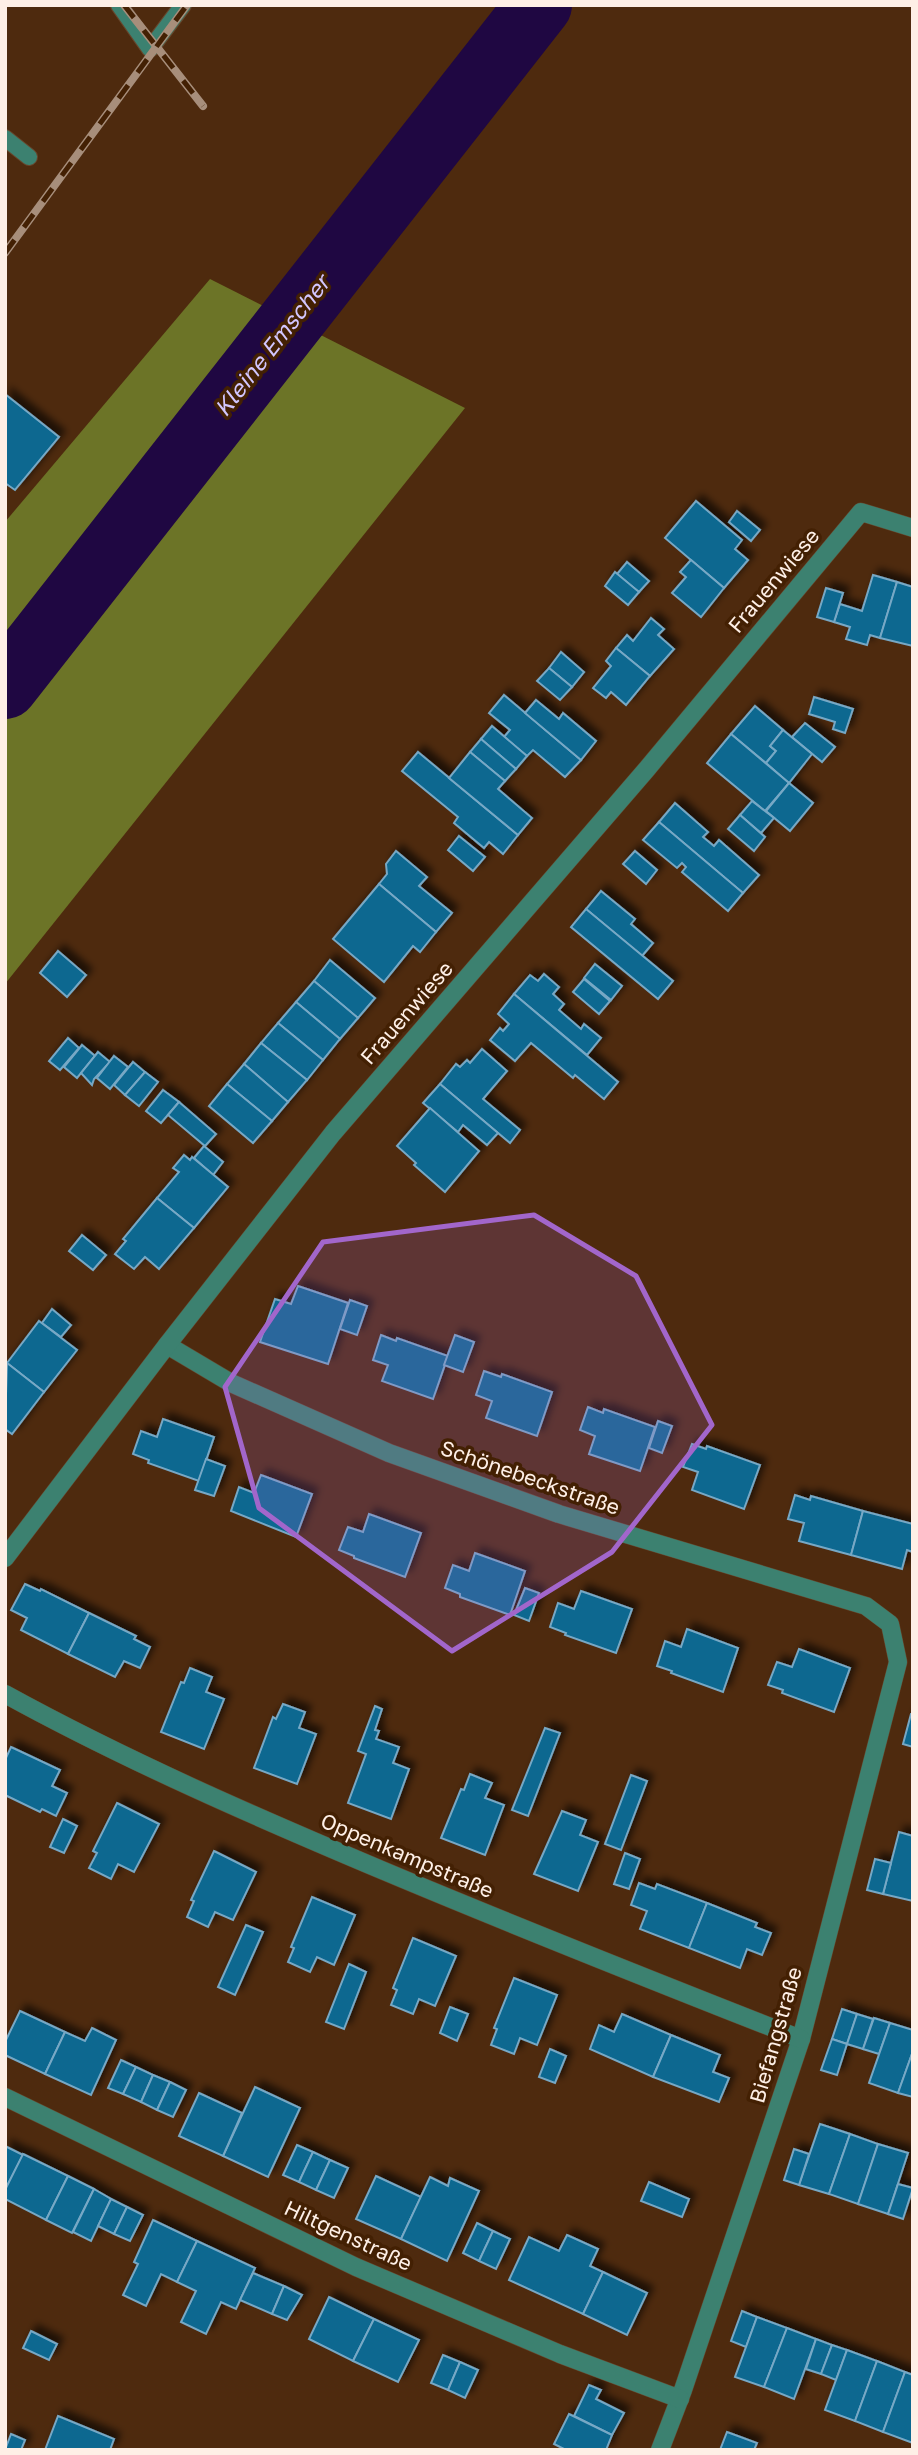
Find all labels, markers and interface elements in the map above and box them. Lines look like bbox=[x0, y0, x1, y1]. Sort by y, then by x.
water label: Kleine Emscher bbox=[208, 267, 337, 421]
street label: Frauenwiese bbox=[722, 523, 824, 638]
street label: Frauenwiese bbox=[354, 955, 458, 1069]
street label: Schönebeckstraße bbox=[437, 1434, 623, 1520]
street label: Oppenkampstraße bbox=[317, 1807, 498, 1903]
street label: Biefangstraße bbox=[743, 1964, 807, 2106]
street label: Hiltgenstraße bbox=[280, 2194, 416, 2276]

